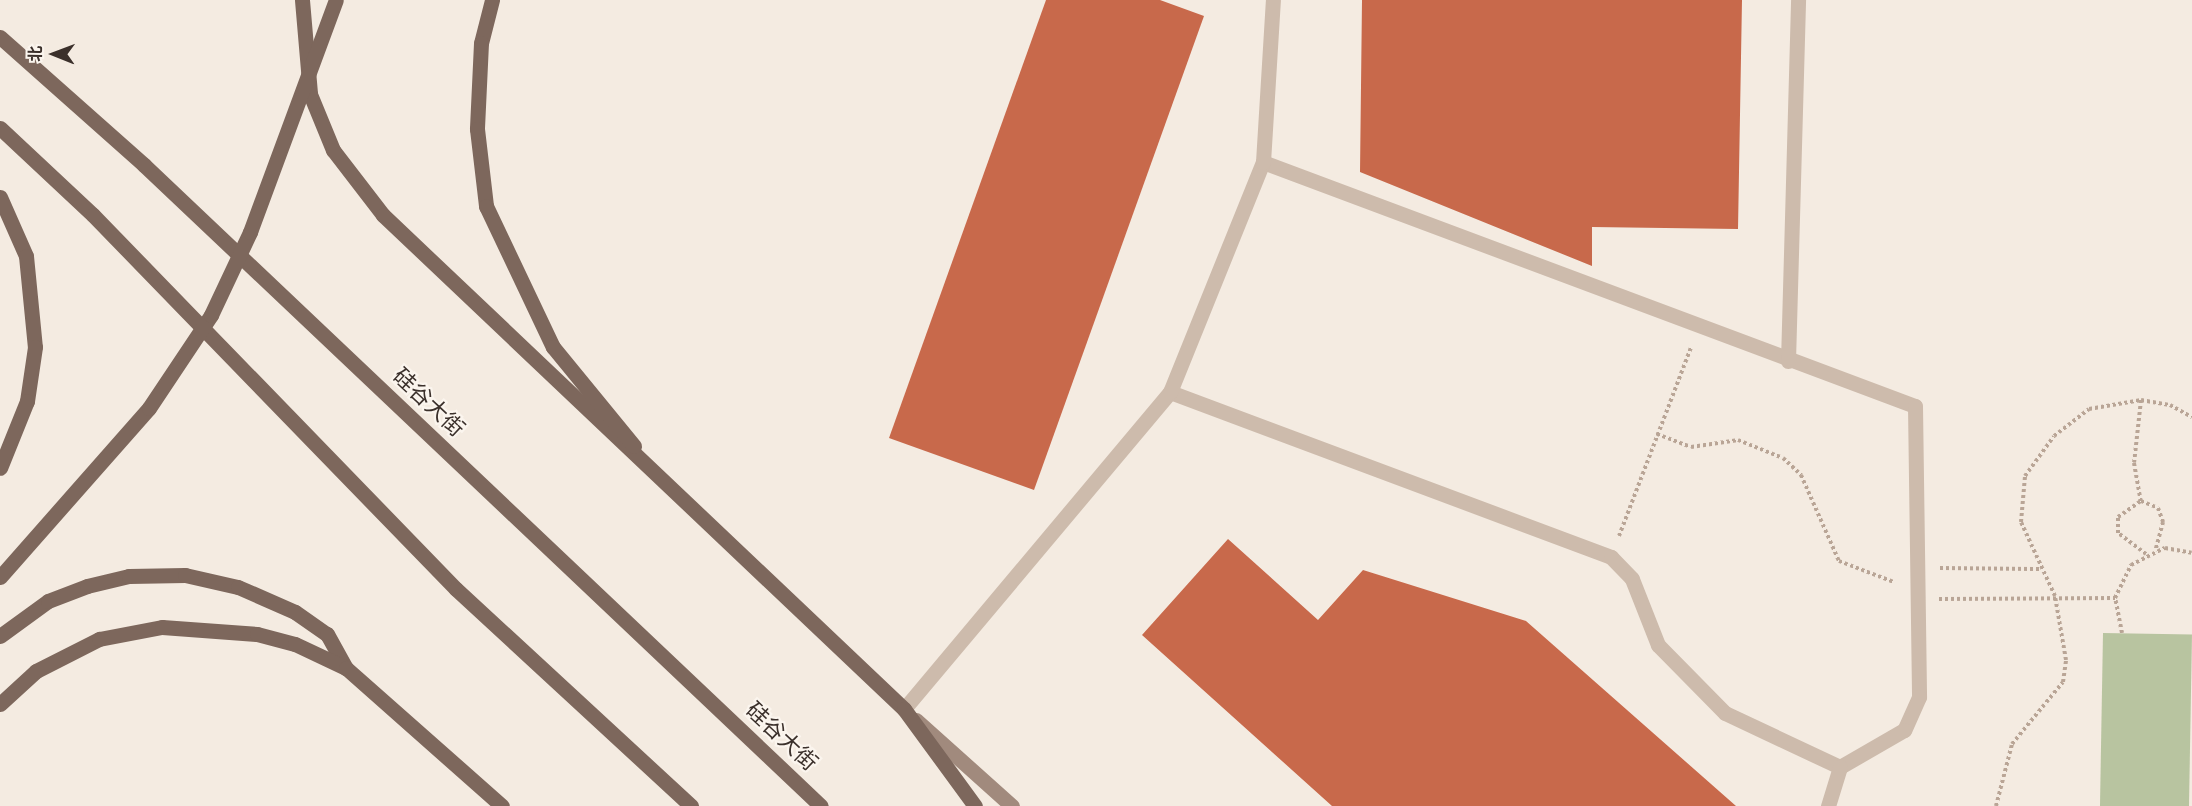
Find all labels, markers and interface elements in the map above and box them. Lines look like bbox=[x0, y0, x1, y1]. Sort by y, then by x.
north arrow bbox=[24, 24, 84, 84]
text: 北 bbox=[28, 46, 44, 62]
street label: 硅谷大街 bbox=[387, 363, 469, 443]
street label: 硅谷大街 bbox=[740, 697, 822, 777]

